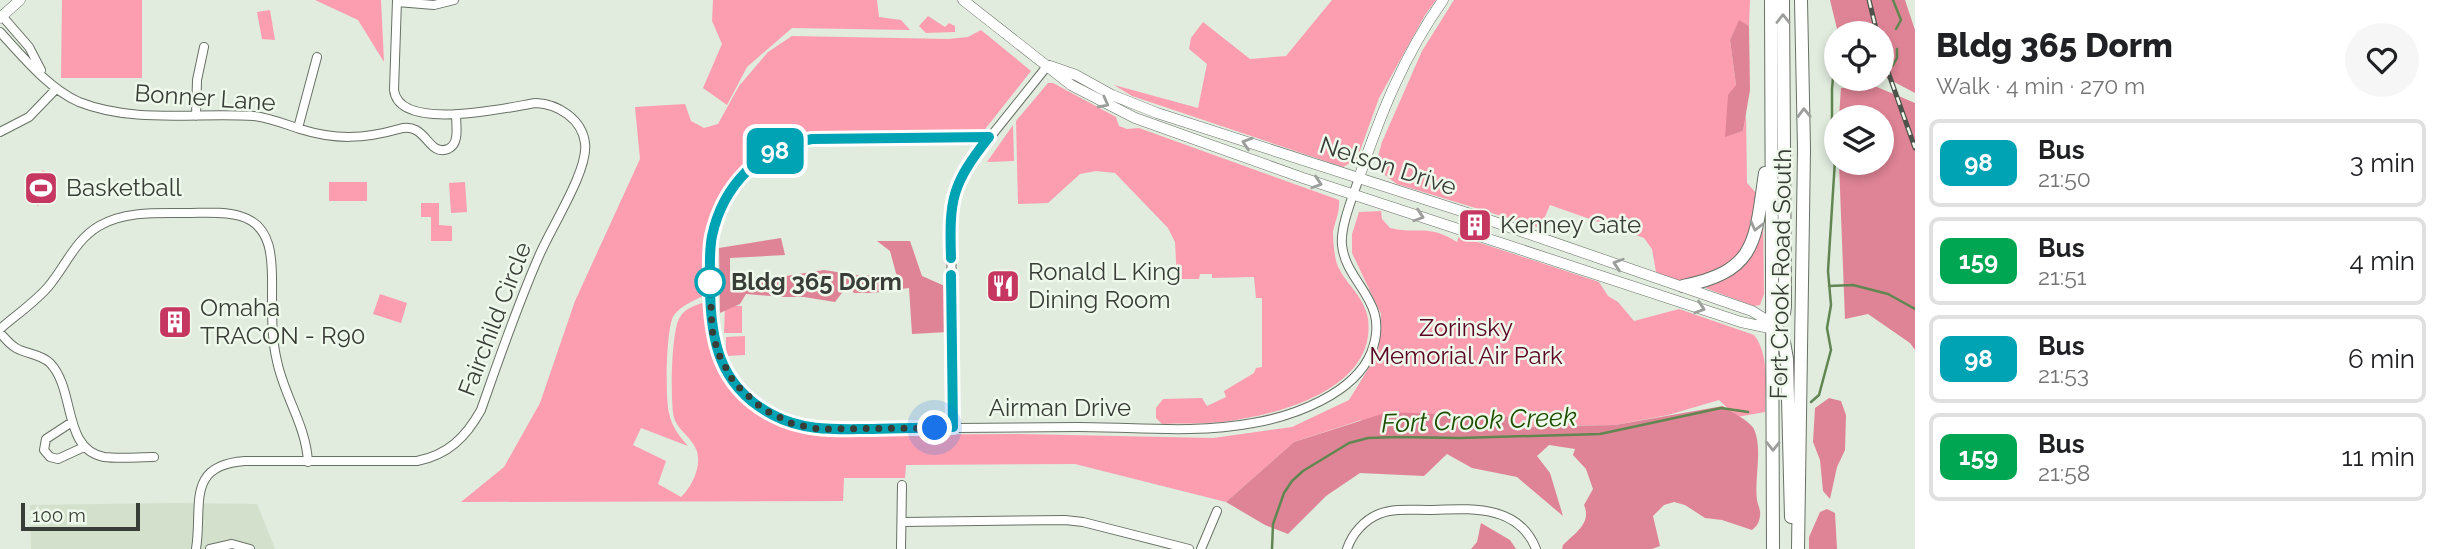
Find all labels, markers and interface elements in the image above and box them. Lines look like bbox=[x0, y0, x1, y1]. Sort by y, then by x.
one-way arrow bbox=[1775, 13, 1791, 24]
map controls bbox=[1824, 21, 1894, 175]
button: locate bbox=[1824, 21, 1894, 91]
button: heart bbox=[2345, 23, 2419, 97]
text: Bldg 365 Dorm bbox=[1936, 26, 2173, 65]
text: Walk · 4 min · 270 m bbox=[1936, 72, 2145, 99]
street label: Bonner Lane bbox=[133, 78, 277, 117]
one-way arrow bbox=[1097, 95, 1109, 108]
button: layers bbox=[1824, 105, 1894, 175]
one-way arrow bbox=[1796, 108, 1812, 118]
line badge: 98 bbox=[744, 128, 806, 174]
street label: Nelson Drive bbox=[1316, 130, 1460, 201]
text: Bus bbox=[2038, 135, 2085, 165]
text: 98 bbox=[761, 136, 789, 165]
one-way arrow bbox=[1242, 137, 1254, 151]
street label: Fort Crook Road South bbox=[1764, 148, 1797, 400]
text: 98 bbox=[1964, 148, 1993, 177]
text: 3 min bbox=[2350, 148, 2415, 178]
text: 21:50 bbox=[2038, 165, 2091, 192]
sports icon: Basketball bbox=[22, 169, 60, 207]
place label: Basketball bbox=[66, 173, 182, 202]
one-way arrow bbox=[1310, 174, 1322, 189]
building icon: Kenney Gate bbox=[1456, 206, 1494, 244]
one-way arrow bbox=[1412, 207, 1424, 222]
place label: Kenney Gate bbox=[1500, 210, 1641, 239]
one-way arrow bbox=[1750, 220, 1764, 232]
text: Bus bbox=[2038, 233, 2085, 263]
street label: Fairchild Circle bbox=[452, 238, 537, 400]
text: 159 bbox=[1959, 246, 1998, 275]
text: 4 min bbox=[2349, 246, 2415, 276]
place label: Ronald L King Dining Room bbox=[1028, 257, 1181, 314]
one-way arrow bbox=[1612, 257, 1624, 272]
text: 21:51 bbox=[2038, 263, 2087, 290]
marker: Bldg 365 Dorm bbox=[695, 267, 725, 297]
place label: Bldg 365 Dorm bbox=[731, 267, 902, 296]
restaurant icon: Ronald L King Dining Room bbox=[984, 267, 1022, 305]
place label: Omaha TRACON - R90 bbox=[200, 293, 365, 350]
one-way arrow bbox=[1693, 300, 1706, 314]
building icon: Omaha TRACON - R90 bbox=[156, 303, 194, 341]
park label: Zorinsky Memorial Air Park bbox=[1369, 313, 1563, 370]
text: Bus bbox=[2038, 331, 2085, 361]
text: 98 bbox=[1964, 344, 1993, 373]
text: 6 min bbox=[2348, 344, 2415, 374]
text: 21:53 bbox=[2038, 361, 2089, 388]
street label: Airman Drive bbox=[989, 393, 1131, 422]
water label: Fort Crook Creek bbox=[1381, 402, 1577, 438]
your location bbox=[917, 410, 952, 445]
text: Bus bbox=[2038, 429, 2085, 459]
one-way arrow bbox=[1765, 441, 1781, 452]
text: 159 bbox=[1959, 442, 1998, 471]
text: 11 min bbox=[2341, 442, 2415, 472]
text: 21:58 bbox=[2038, 459, 2090, 486]
scale bar bbox=[21, 500, 140, 532]
text: 100 m bbox=[32, 504, 86, 526]

